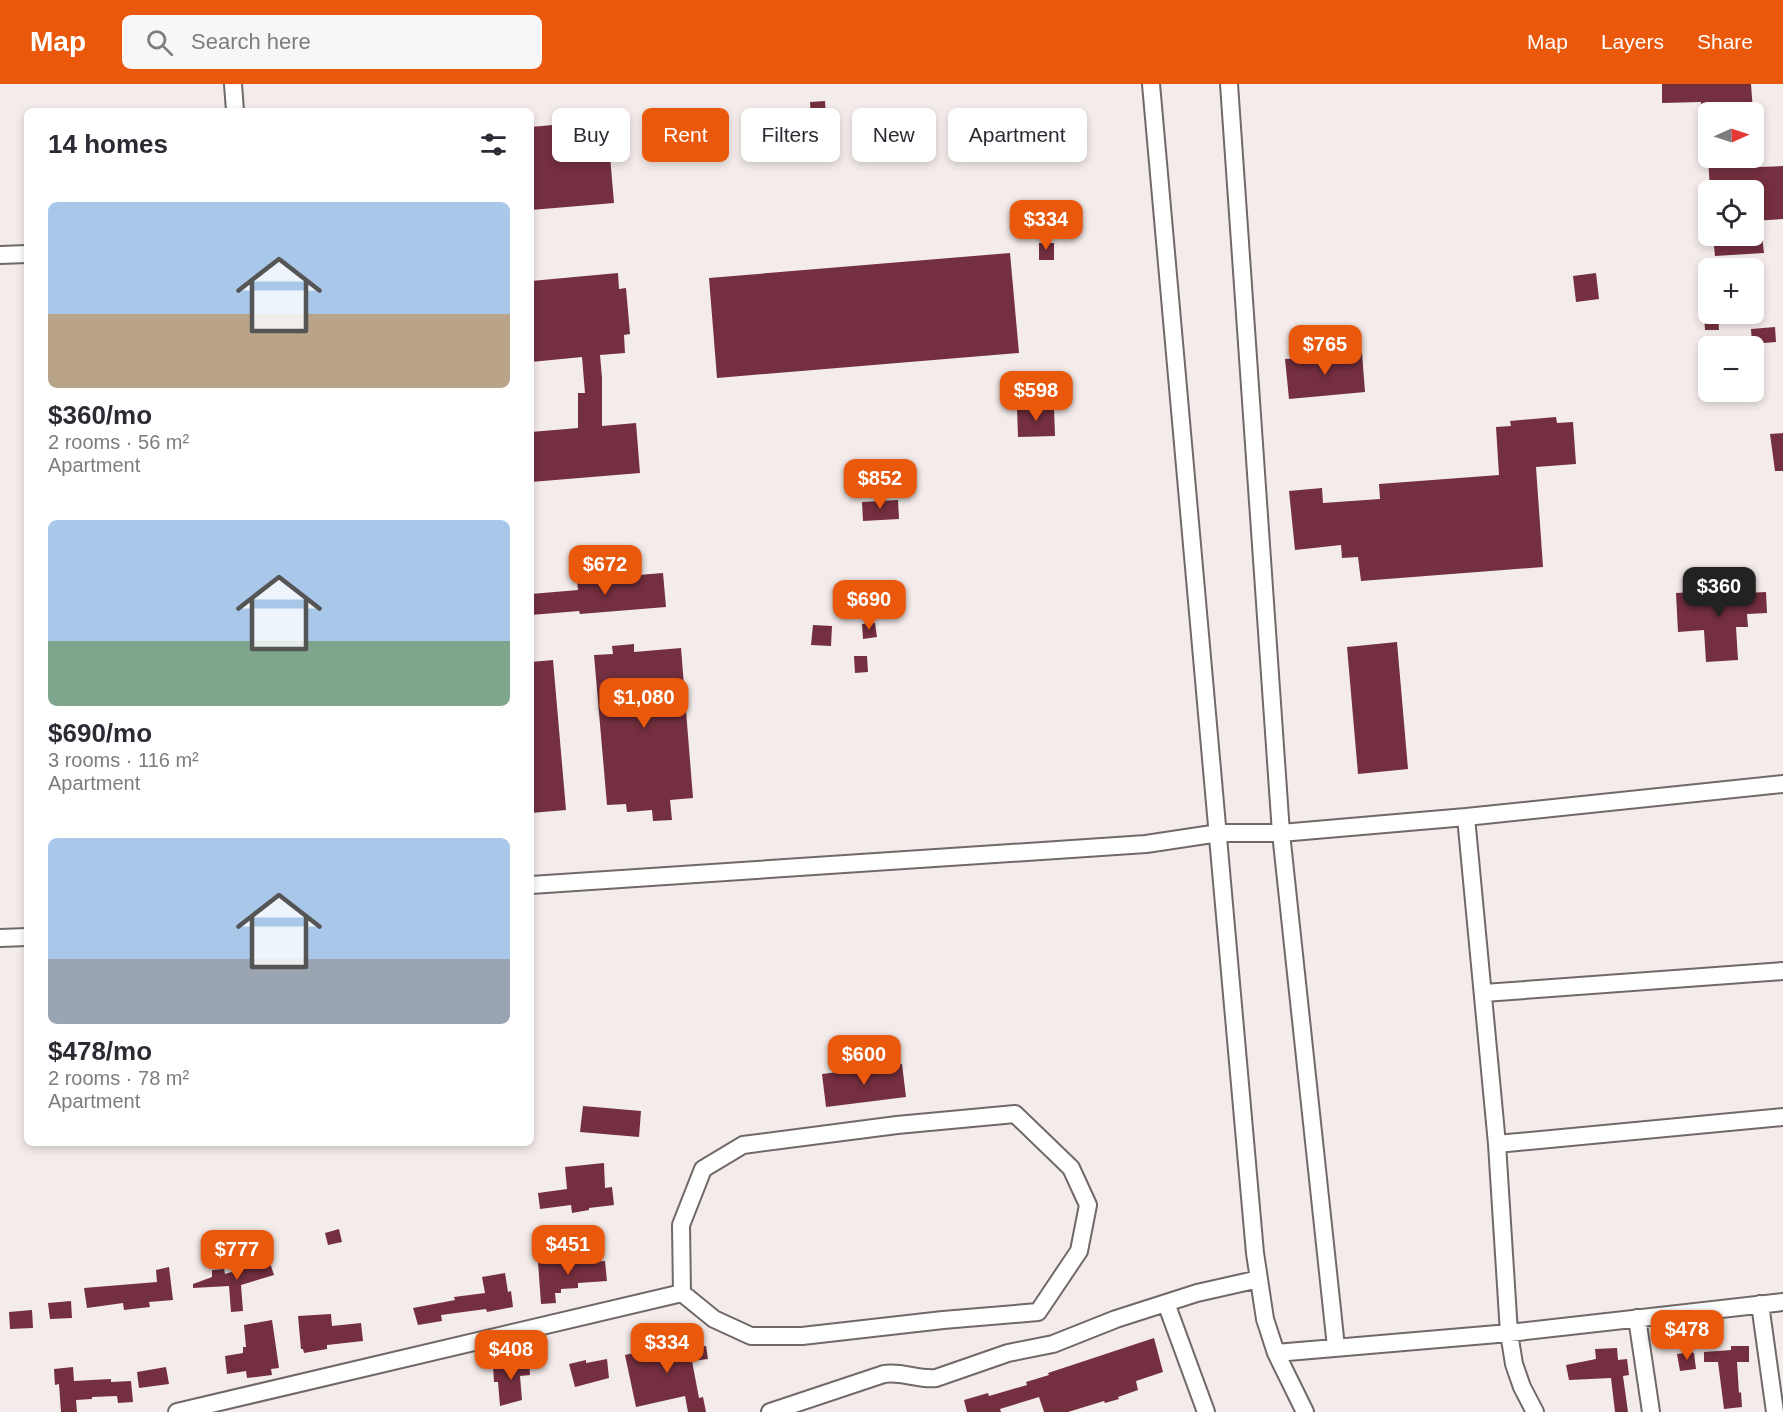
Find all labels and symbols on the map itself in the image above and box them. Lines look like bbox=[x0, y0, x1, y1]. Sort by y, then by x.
north arrow bbox=[1698, 102, 1764, 168]
pin: $334 bbox=[1010, 200, 1082, 251]
pin: $765 bbox=[1289, 325, 1361, 376]
pin: $598 bbox=[1000, 371, 1072, 422]
pin: $852 bbox=[844, 459, 916, 510]
pin: $672 bbox=[569, 545, 641, 596]
pin: $360 bbox=[1683, 567, 1755, 618]
pin: $690 bbox=[833, 580, 905, 631]
pin: $1,080 bbox=[595, 678, 693, 729]
pin: $600 bbox=[828, 1035, 900, 1086]
pin: $451 bbox=[532, 1225, 604, 1276]
pin: $777 bbox=[201, 1230, 273, 1281]
pin: $478 bbox=[1651, 1310, 1723, 1361]
pin: $334 bbox=[631, 1323, 703, 1374]
pin: $408 bbox=[475, 1330, 547, 1381]

